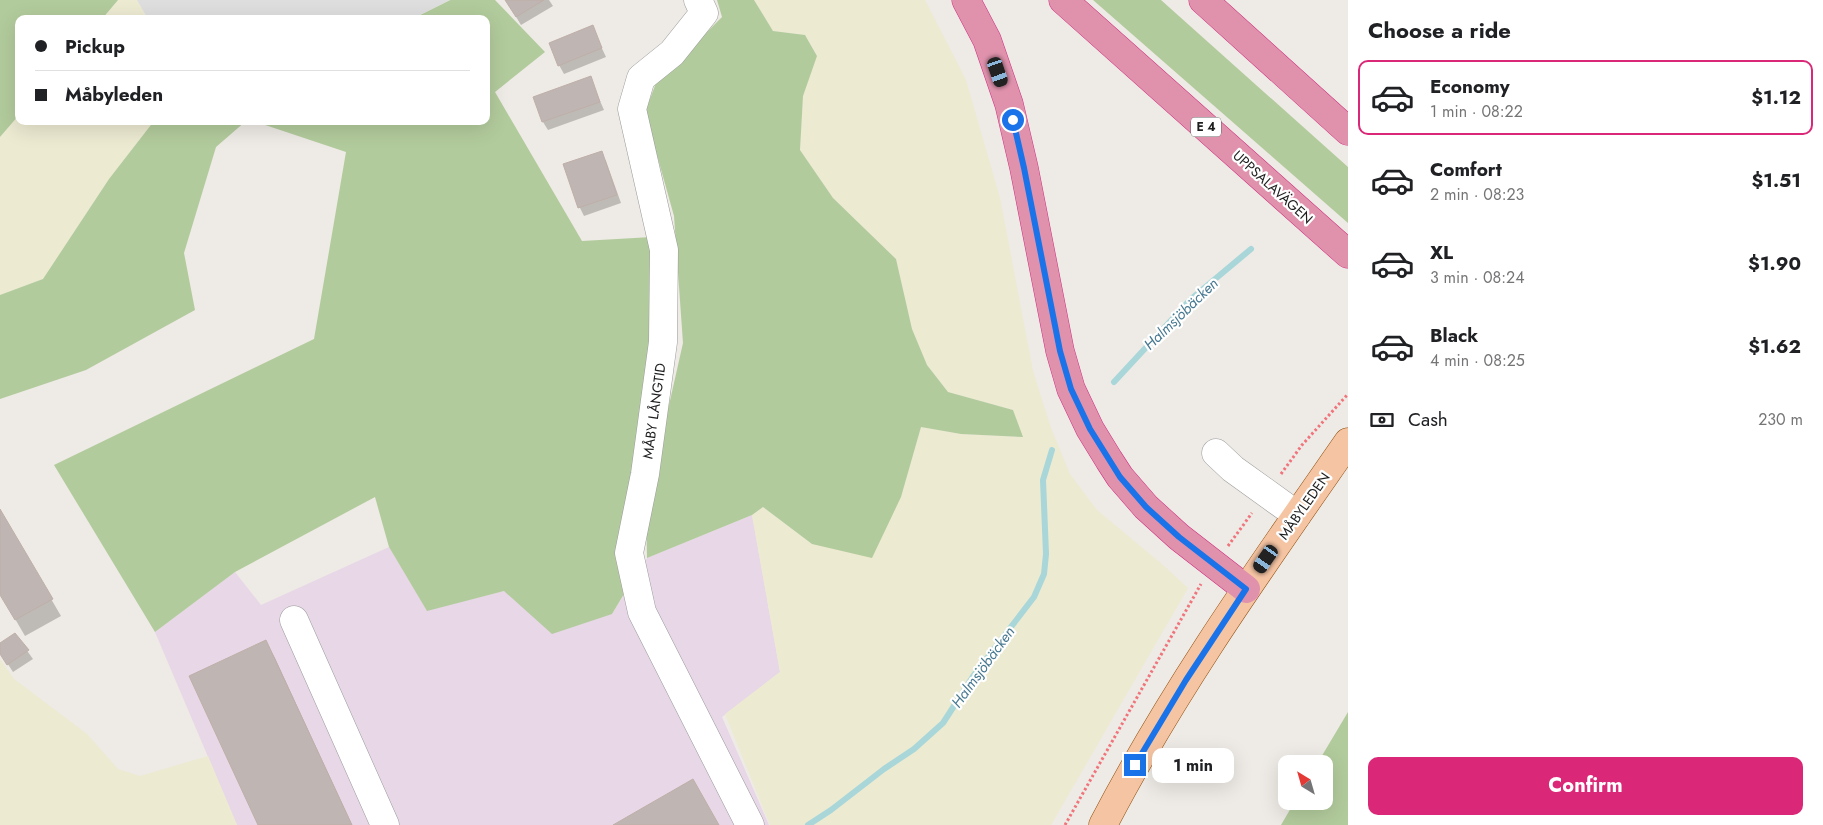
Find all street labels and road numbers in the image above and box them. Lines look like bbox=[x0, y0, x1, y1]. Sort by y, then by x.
road number: E 4 bbox=[1191, 118, 1221, 136]
street label: UPPSALAVÄGEN bbox=[1229, 146, 1317, 228]
street label: MÅBY LÅNGTID bbox=[637, 362, 671, 460]
street label: MÅBYLEDEN bbox=[1273, 468, 1335, 544]

